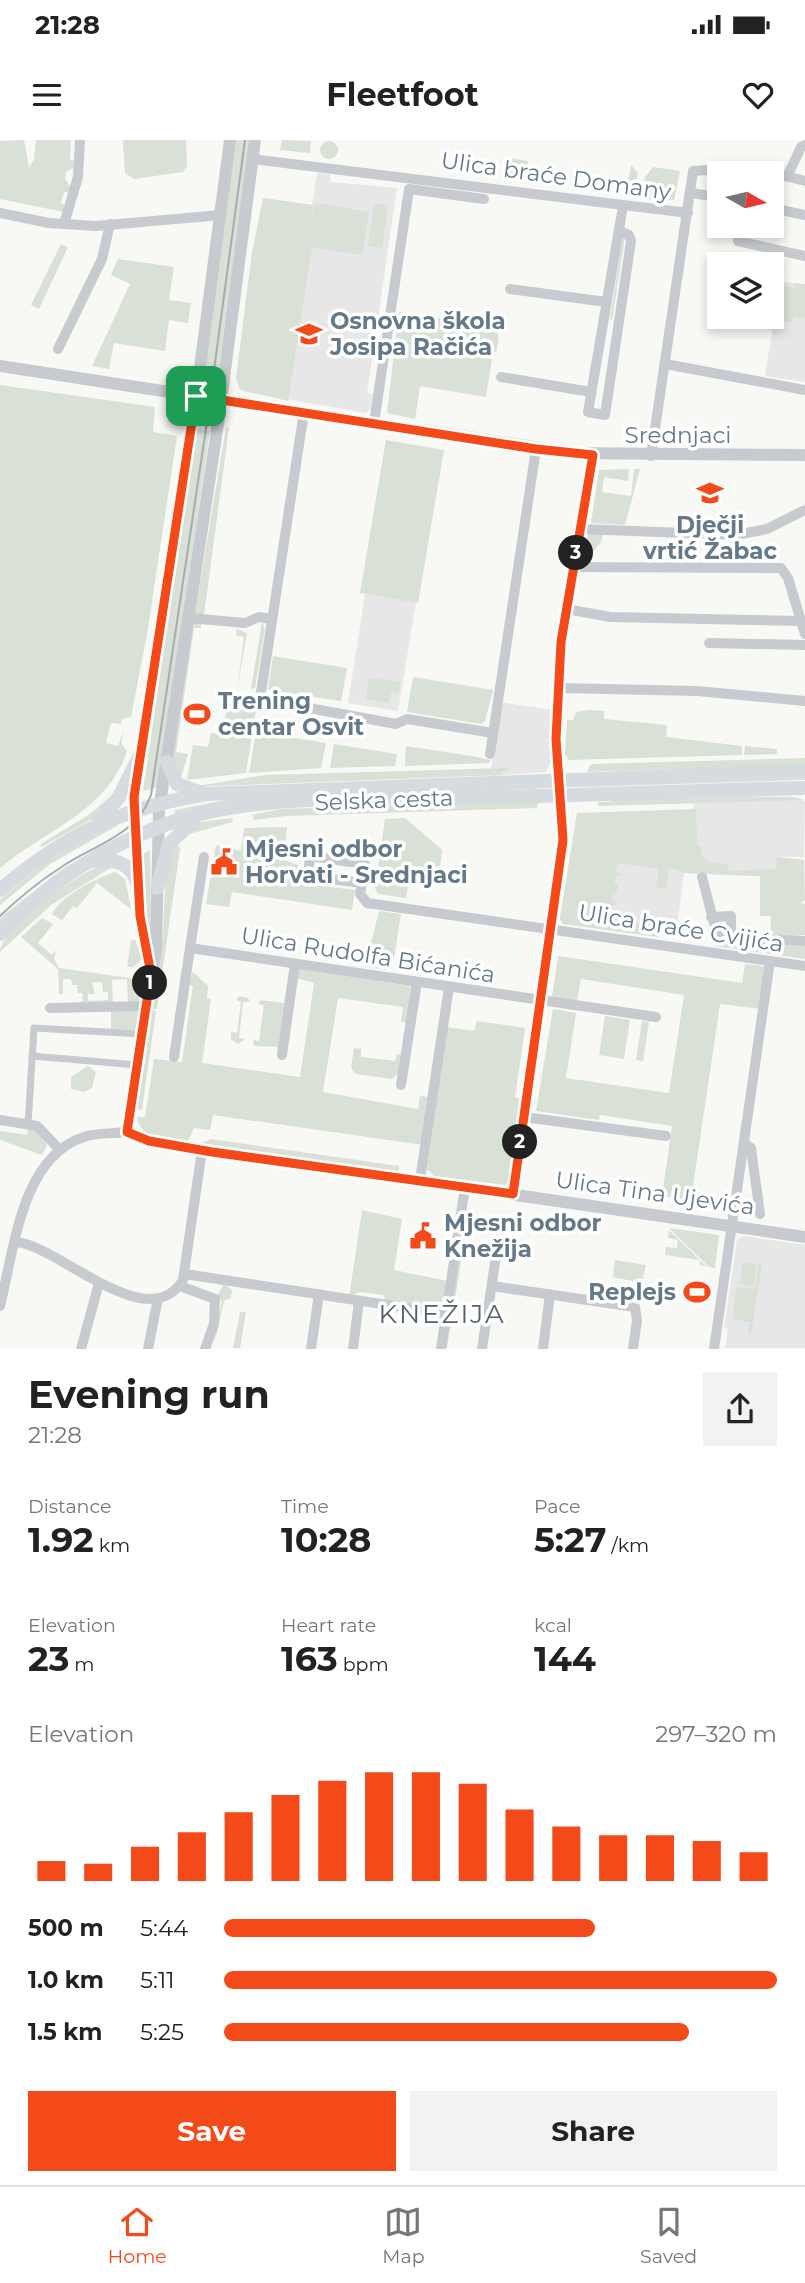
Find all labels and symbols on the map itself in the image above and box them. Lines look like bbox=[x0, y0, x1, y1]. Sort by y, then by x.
street label: Ulica braće Domany bbox=[439, 146, 673, 206]
north arrow bbox=[707, 161, 784, 238]
place label: Osnovna škola Josipa Račića bbox=[329, 307, 506, 361]
school or university icon: Osnovna škola Josipa Račića bbox=[294, 319, 324, 349]
pin bbox=[166, 366, 226, 426]
street label: Srednjaci bbox=[625, 421, 731, 449]
school or university icon: Dječji vrtić Žabac bbox=[695, 478, 725, 508]
place label: Dječji vrtić Žabac bbox=[642, 511, 778, 565]
pin: 3 bbox=[558, 536, 594, 570]
place label: Trening centar Osvit bbox=[218, 687, 364, 741]
sports icon: Trening centar Osvit bbox=[182, 699, 212, 729]
street label: Selska cesta bbox=[314, 784, 454, 816]
place label: Mjesni odbor Horvati - Srednjaci bbox=[245, 835, 468, 889]
public building icon: Mjesni odbor Horvati - Srednjaci bbox=[209, 847, 239, 877]
street label: Ulica braće Cvijića bbox=[576, 898, 786, 958]
street label: Ulica Rudolfa Bićanića bbox=[239, 921, 497, 989]
pin: 1 bbox=[132, 966, 168, 1000]
pin: 2 bbox=[503, 1124, 538, 1160]
street label: Ulica Tina Ujevića bbox=[554, 1165, 756, 1221]
place label: Mjesni odbor Knežija bbox=[444, 1209, 601, 1263]
public building icon: Mjesni odbor Knežija bbox=[408, 1221, 438, 1251]
sports icon: Replejs bbox=[682, 1277, 712, 1307]
place label: Replejs bbox=[588, 1278, 676, 1306]
district label: KNEŽIJA bbox=[378, 1298, 506, 1330]

